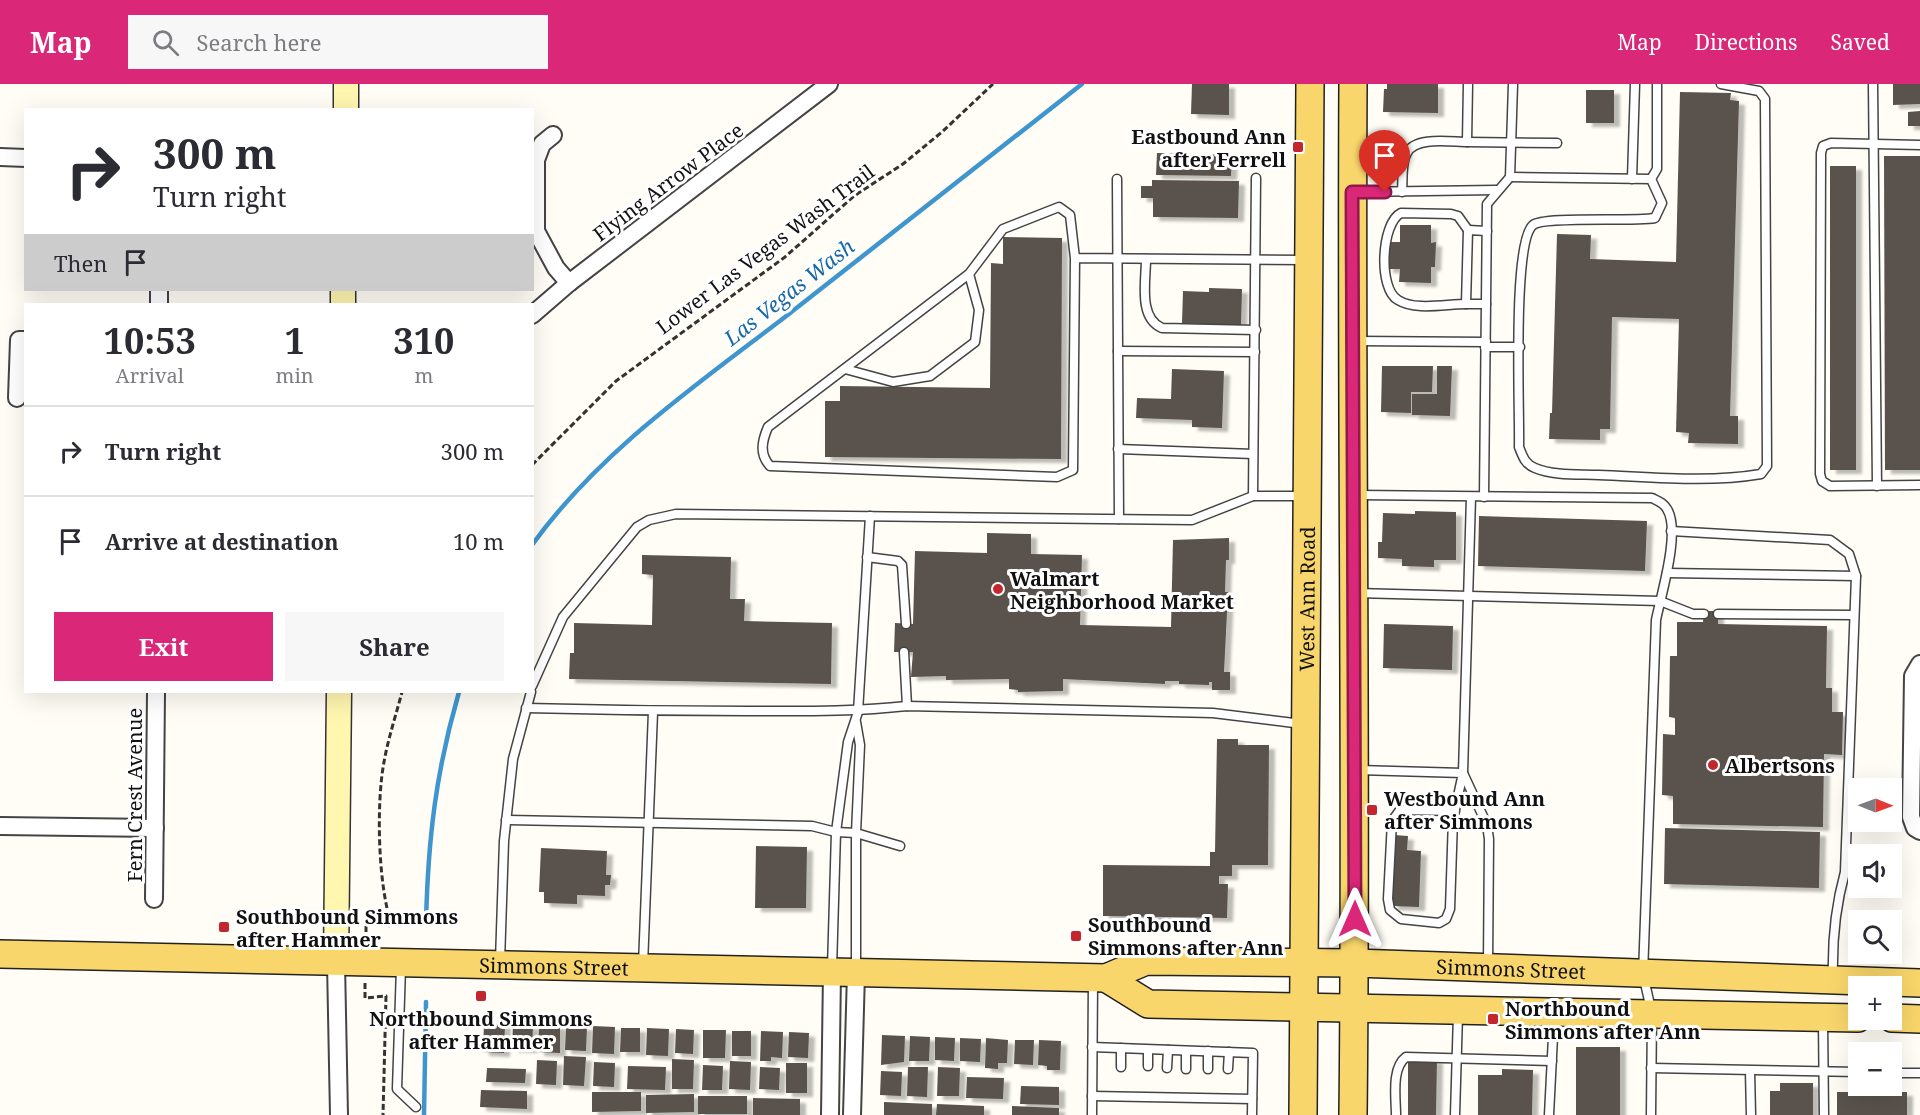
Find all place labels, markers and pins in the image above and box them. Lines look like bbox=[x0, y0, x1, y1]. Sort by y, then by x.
place label: Eastbound Ann after Ferrell bbox=[1131, 123, 1286, 173]
pin bbox=[1359, 130, 1410, 192]
marker: Eastbound Ann after Ferrell bbox=[1291, 140, 1305, 154]
place label: Walmart Neighborhood Market bbox=[1010, 565, 1234, 615]
marker: Walmart Neighborhood Market bbox=[991, 582, 1005, 596]
place label: Albertsons bbox=[1725, 752, 1835, 779]
marker: Albertsons bbox=[1706, 758, 1720, 772]
place label: Westbound Ann after Simmons bbox=[1384, 785, 1545, 835]
marker: Westbound Ann after Simmons bbox=[1365, 803, 1379, 817]
place label: Southbound Simmons after Hammer bbox=[236, 903, 458, 953]
place label: Southbound Simmons after Ann bbox=[1088, 911, 1284, 961]
marker: Southbound Simmons after Hammer bbox=[217, 920, 231, 934]
marker: Southbound Simmons after Ann bbox=[1069, 929, 1083, 943]
marker: Northbound Simmons after Hammer bbox=[474, 989, 488, 1003]
place label: Northbound Simmons after Ann bbox=[1505, 995, 1701, 1045]
place label: Northbound Simmons after Hammer bbox=[369, 1005, 593, 1055]
marker: Northbound Simmons after Ann bbox=[1486, 1012, 1500, 1026]

